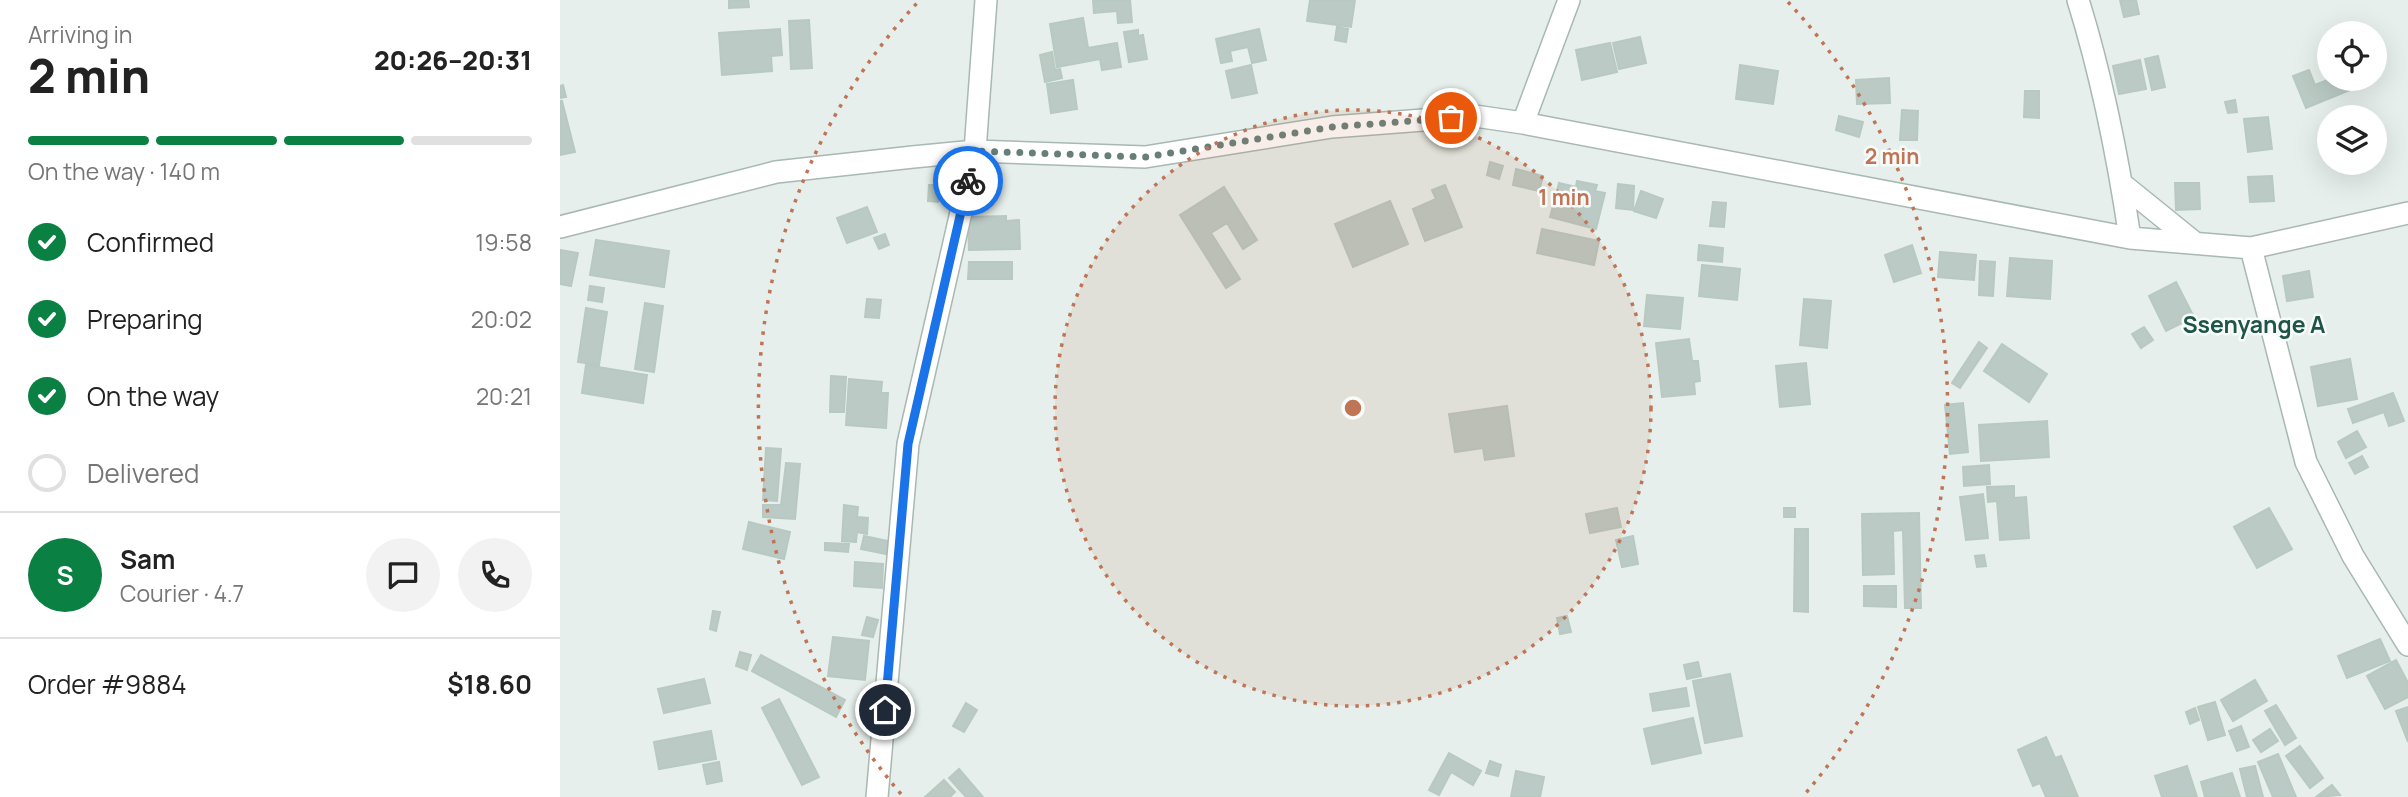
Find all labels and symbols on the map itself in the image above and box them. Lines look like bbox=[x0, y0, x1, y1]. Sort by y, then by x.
pin bbox=[1421, 88, 1481, 148]
text: 2 min bbox=[1865, 142, 1919, 170]
courier bbox=[933, 146, 1003, 216]
text: 1 min bbox=[1538, 183, 1590, 211]
district label: Ssenyange A bbox=[2182, 308, 2326, 340]
centre of rings bbox=[1341, 396, 1365, 420]
pin bbox=[855, 680, 915, 740]

